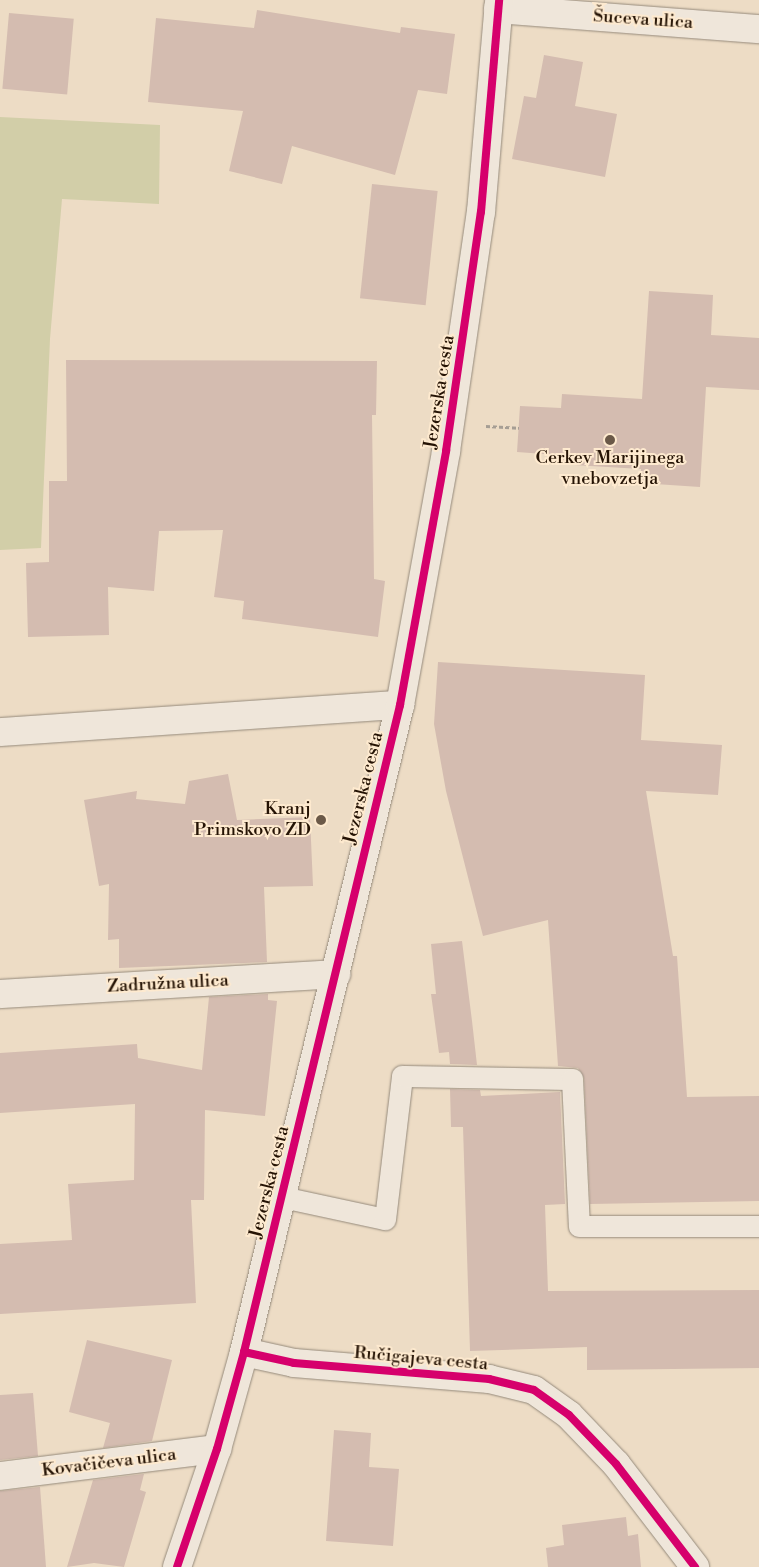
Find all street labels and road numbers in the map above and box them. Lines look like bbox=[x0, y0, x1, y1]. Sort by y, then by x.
street label: Šuceva ulica bbox=[592, 6, 694, 34]
street label: Jezerska cesta bbox=[420, 334, 460, 450]
street label: Jezerska cesta bbox=[340, 730, 388, 846]
street label: Zadružna ulica bbox=[107, 970, 229, 998]
street label: Jezerska cesta bbox=[246, 1124, 294, 1240]
street label: Ručigajeva cesta bbox=[353, 1342, 489, 1376]
street label: Kovačičeva ulica bbox=[41, 1444, 177, 1482]

